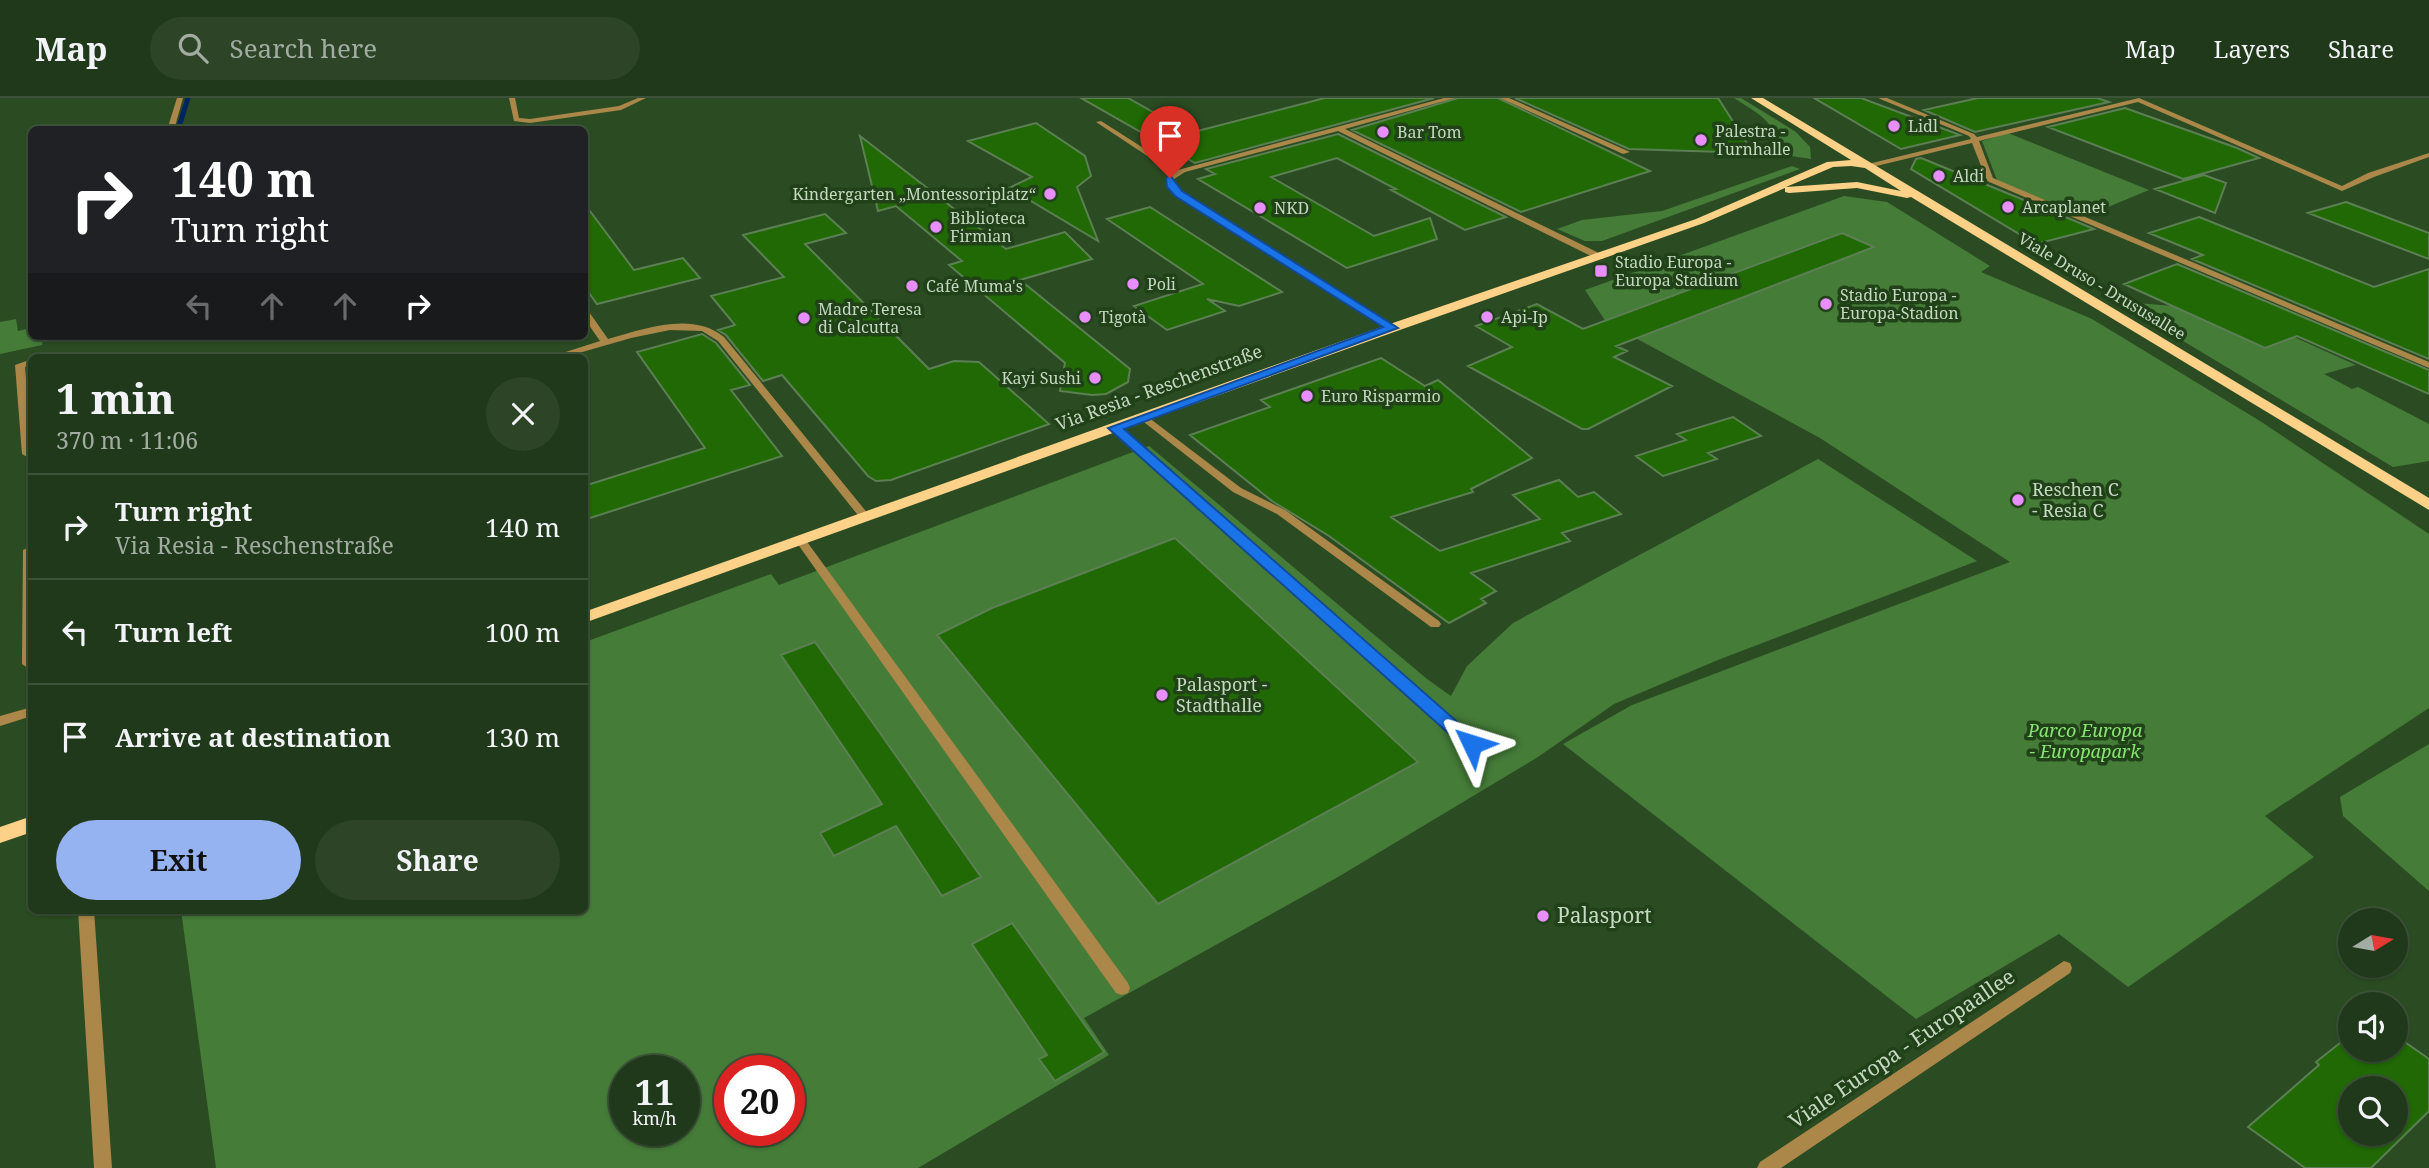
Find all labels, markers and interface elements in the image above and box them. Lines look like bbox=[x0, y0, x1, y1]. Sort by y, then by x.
search box bbox=[150, 17, 640, 80]
text: Map bbox=[35, 26, 108, 71]
icon: search bbox=[174, 29, 212, 67]
text: Search here bbox=[230, 30, 377, 66]
text: Map bbox=[2125, 32, 2176, 65]
text: Layers bbox=[2214, 32, 2290, 65]
text: Share bbox=[2328, 32, 2394, 65]
pin bbox=[1140, 106, 1200, 178]
place label: Lidl bbox=[1908, 115, 1938, 137]
icon: arrive bbox=[1151, 117, 1189, 155]
marker: Lidl bbox=[1886, 118, 1902, 134]
place label: Palestra - Turnhalle bbox=[1715, 120, 1790, 160]
place label: Bar Tom bbox=[1397, 121, 1462, 143]
marker: Bar Tom bbox=[1375, 124, 1391, 140]
marker: Palestra - Turnhalle bbox=[1693, 132, 1709, 148]
text: 140 m bbox=[171, 145, 315, 211]
icon: right bbox=[56, 154, 147, 245]
place label: Aldi bbox=[1953, 165, 1984, 187]
marker: Aldi bbox=[1931, 168, 1947, 184]
place label: Kindergarten „Montessoriplatz“ bbox=[793, 183, 1036, 205]
marker: Kindergarten „Montessoriplatz“ bbox=[1042, 186, 1058, 202]
place label: Arcaplanet bbox=[2022, 196, 2106, 218]
place label: NKD bbox=[1274, 197, 1309, 219]
marker: Arcaplanet bbox=[2000, 199, 2016, 215]
marker: NKD bbox=[1252, 200, 1268, 216]
place label: Biblioteca Firmian bbox=[950, 207, 1026, 247]
text: Turn right bbox=[171, 208, 329, 251]
marker: Biblioteca Firmian bbox=[928, 219, 944, 235]
street label: Viale Druso - Drususallee bbox=[2014, 227, 2190, 345]
place label: Stadio Europa - Europa Stadium bbox=[1615, 251, 1738, 291]
marker: Stadio Europa - Europa Stadium bbox=[1593, 263, 1609, 279]
place label: Poli bbox=[1147, 273, 1176, 295]
place label: Café Muma's bbox=[926, 275, 1023, 297]
marker: Poli bbox=[1125, 276, 1141, 292]
marker: Café Muma's bbox=[904, 278, 920, 294]
place label: Stadio Europa - Europa-Stadion bbox=[1840, 284, 1959, 324]
icon: left bbox=[180, 287, 218, 325]
icon: ahead bbox=[253, 287, 291, 325]
icon: ahead bbox=[326, 287, 364, 325]
icon: right bbox=[399, 287, 437, 325]
marker: Stadio Europa - Europa-Stadion bbox=[1818, 296, 1834, 312]
place label: Madre Teresa di Calcutta bbox=[818, 298, 922, 338]
place label: Tigotà bbox=[1099, 306, 1146, 328]
place label: Api-Ip bbox=[1501, 306, 1548, 328]
marker: Tigotà bbox=[1077, 309, 1093, 325]
marker: Api-Ip bbox=[1479, 309, 1495, 325]
marker: Madre Teresa di Calcutta bbox=[796, 310, 812, 326]
street label: Via Resia - Reschenstraße bbox=[1052, 338, 1265, 436]
place label: Kayi Sushi bbox=[1001, 367, 1081, 389]
text: 1 min bbox=[56, 369, 175, 426]
marker: Kayi Sushi bbox=[1087, 370, 1103, 386]
button: close bbox=[486, 377, 560, 451]
place label: Euro Risparmio bbox=[1321, 385, 1441, 407]
marker: Euro Risparmio bbox=[1299, 388, 1315, 404]
text: 370 m · 11:06 bbox=[56, 424, 198, 456]
place label: Reschen C - Resia C bbox=[2032, 477, 2119, 522]
marker: Reschen C - Resia C bbox=[2010, 492, 2026, 508]
text: Turn right bbox=[115, 493, 252, 529]
icon: right bbox=[56, 508, 94, 546]
text: 140 m bbox=[485, 509, 560, 545]
text: Via Resia - Reschenstraße bbox=[115, 529, 394, 561]
icon: left bbox=[56, 613, 94, 651]
text: Turn left bbox=[115, 614, 232, 650]
text: 100 m bbox=[485, 614, 560, 650]
place label: Palasport - Stadthalle bbox=[1176, 672, 1268, 717]
marker: Palasport - Stadthalle bbox=[1154, 687, 1170, 703]
position arrow bbox=[1435, 707, 1509, 781]
icon: arrive bbox=[56, 718, 94, 756]
park label: Parco Europa - Europapark bbox=[2027, 718, 2143, 763]
text: Arrive at destination bbox=[115, 719, 391, 755]
text: 130 m bbox=[485, 719, 560, 755]
button: Exit bbox=[56, 820, 301, 900]
button: Share bbox=[315, 820, 560, 900]
place label: Palasport bbox=[1557, 901, 1652, 929]
marker: Palasport bbox=[1535, 908, 1551, 924]
north arrow bbox=[2338, 908, 2408, 978]
map controls bbox=[2338, 908, 2408, 1146]
street label: Viale Europa - Europaallee bbox=[1783, 962, 2020, 1134]
button: sound bbox=[2338, 992, 2408, 1062]
speed limit sign: 20 bbox=[714, 1055, 805, 1146]
text: 11 bbox=[635, 1068, 674, 1115]
button: search bbox=[2338, 1076, 2408, 1146]
text: km/h bbox=[632, 1106, 677, 1130]

